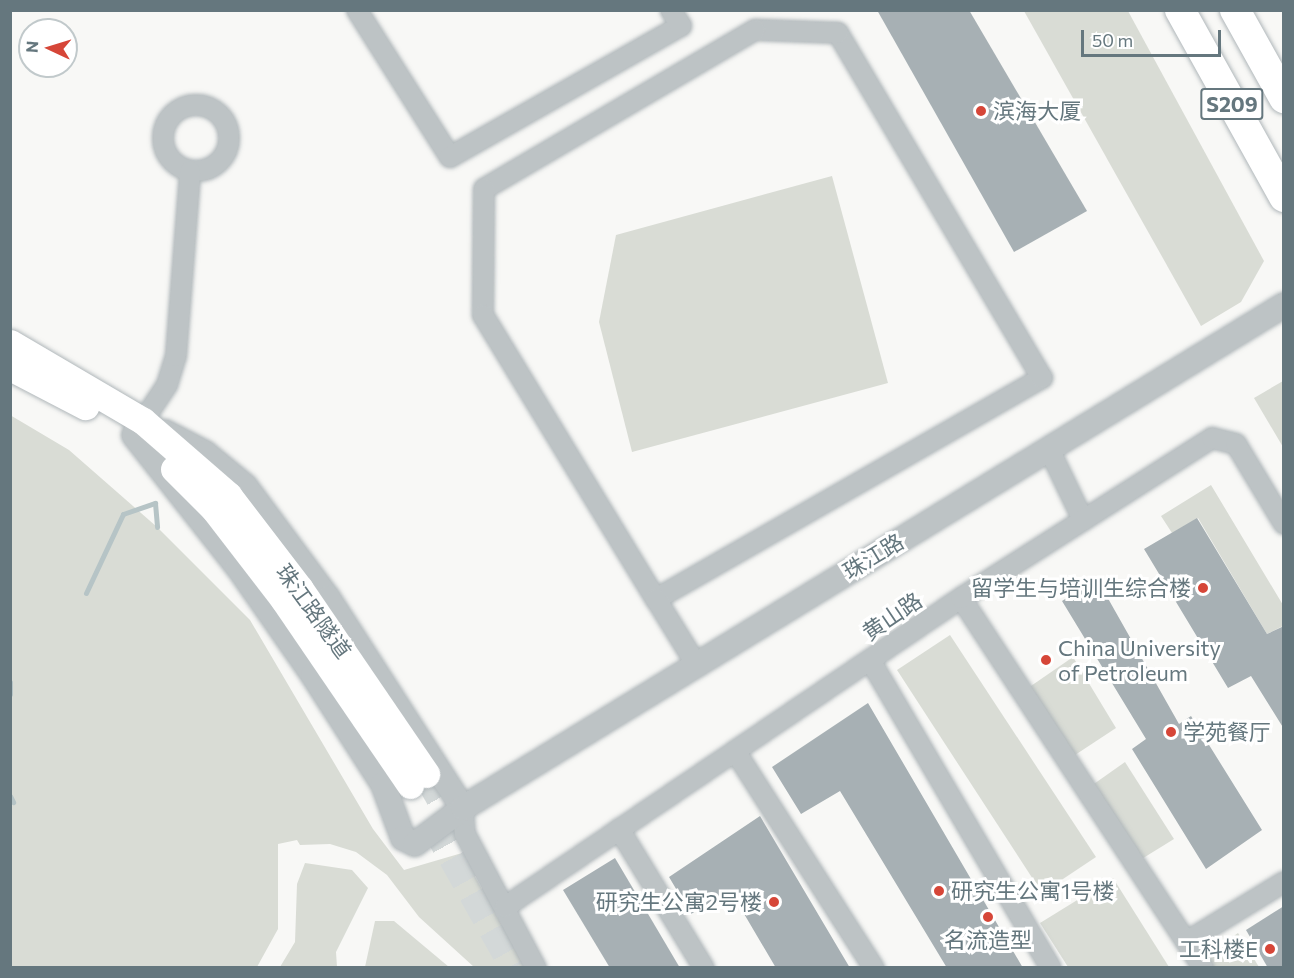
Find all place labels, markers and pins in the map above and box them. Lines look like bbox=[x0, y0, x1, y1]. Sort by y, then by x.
place label: 滨海大厦 bbox=[993, 98, 1081, 124]
marker: 滨海大厦 bbox=[974, 104, 988, 118]
place label: 留学生与培训生综合楼 bbox=[971, 575, 1191, 601]
marker: 留学生与培训生综合楼 bbox=[1196, 581, 1210, 595]
place label: China University of Petroleum bbox=[1058, 634, 1221, 686]
marker: China University of Petroleum bbox=[1039, 653, 1053, 667]
place label: 学苑餐厅 bbox=[1183, 719, 1271, 745]
marker: 学苑餐厅 bbox=[1164, 725, 1178, 739]
place label: 研究生公寓1号楼 bbox=[951, 878, 1114, 904]
marker: 研究生公寓1号楼 bbox=[932, 884, 946, 898]
place label: 研究生公寓2号楼 bbox=[596, 889, 762, 915]
marker: 研究生公寓2号楼 bbox=[767, 895, 781, 909]
marker: 名流造型 bbox=[981, 910, 995, 924]
place label: 名流造型 bbox=[944, 927, 1032, 953]
place label: 工科楼E bbox=[1179, 936, 1258, 962]
marker: 工科楼E bbox=[1263, 942, 1277, 956]

